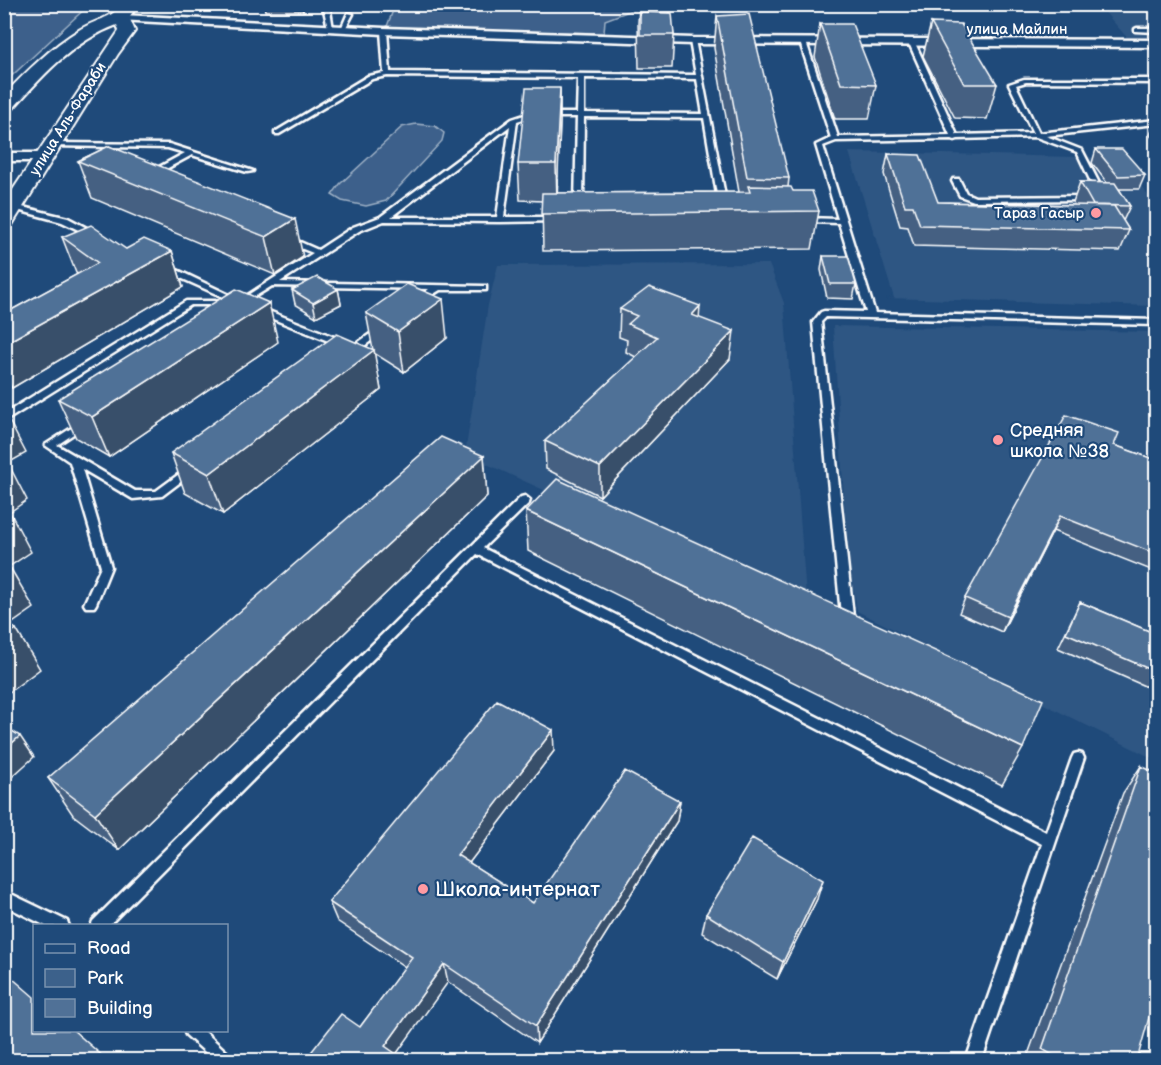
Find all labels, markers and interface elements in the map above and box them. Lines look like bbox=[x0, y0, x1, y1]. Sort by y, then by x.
street label: улица Майлин bbox=[967, 20, 1067, 39]
street label: улица Аль-Фараби bbox=[25, 59, 111, 179]
place label: Тараз Гасыр bbox=[994, 204, 1085, 223]
marker: Тараз Гасыр bbox=[1089, 206, 1103, 220]
place label: Средняя школа №38 bbox=[1010, 420, 1109, 462]
marker: Средняя школа №38 bbox=[991, 433, 1005, 447]
place label: Школа-интернат bbox=[435, 877, 600, 902]
marker: Школа-интернат bbox=[416, 882, 430, 896]
legend bbox=[33, 924, 228, 1032]
text: Road bbox=[87, 938, 131, 959]
text: Park bbox=[87, 968, 123, 989]
text: Building bbox=[87, 998, 153, 1019]

